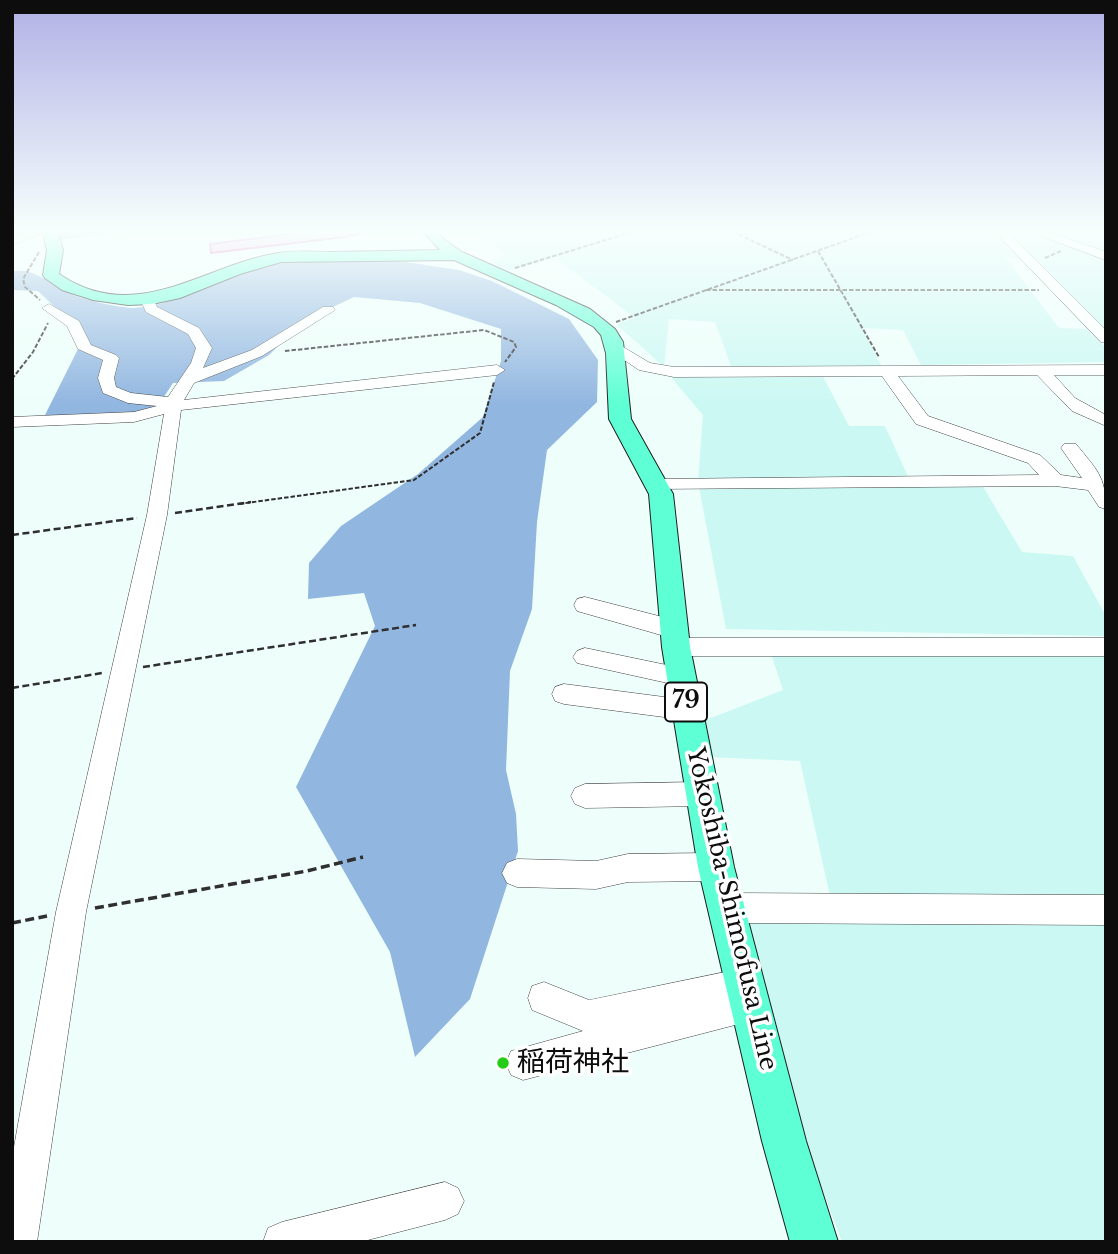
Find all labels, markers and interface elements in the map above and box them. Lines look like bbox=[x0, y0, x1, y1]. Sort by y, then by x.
road number: 79 bbox=[665, 682, 707, 722]
street label: Yokoshiba-Shimofusa Line bbox=[680, 745, 782, 1073]
place label: 稲荷神社 bbox=[517, 1046, 629, 1080]
marker: 稲荷神社 bbox=[495, 1055, 511, 1071]

